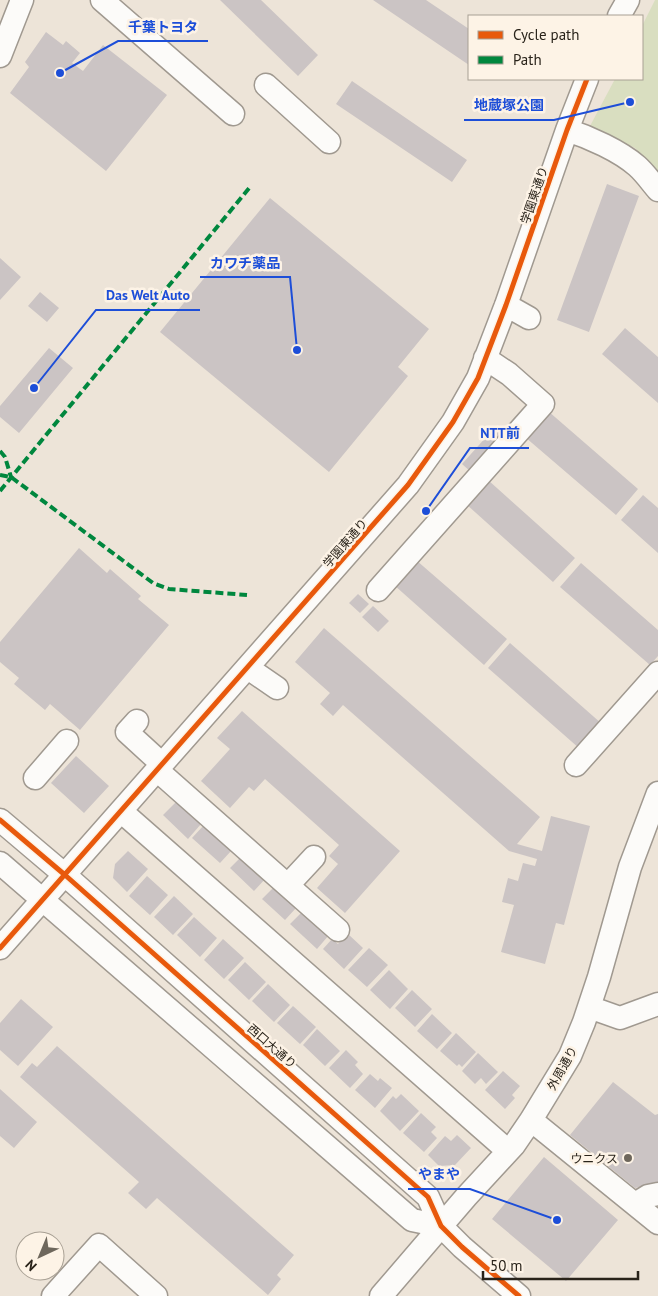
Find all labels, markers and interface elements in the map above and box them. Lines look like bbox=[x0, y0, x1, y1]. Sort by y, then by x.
callout: 千葉トヨタ bbox=[118, 12, 208, 41]
legend bbox=[468, 15, 643, 80]
text: 千葉トヨタ bbox=[128, 18, 198, 36]
text: Cycle path bbox=[513, 25, 579, 44]
text: Path bbox=[513, 50, 542, 69]
callout: 地蔵塚公園 bbox=[464, 91, 554, 120]
text: 地蔵塚公園 bbox=[474, 96, 544, 114]
street label: 学園東通り bbox=[517, 164, 551, 226]
callout: カワチ薬品 bbox=[200, 248, 290, 277]
text: カワチ薬品 bbox=[210, 254, 280, 272]
callout: Das Welt Auto bbox=[96, 281, 200, 310]
text: Das Welt Auto bbox=[106, 286, 190, 304]
callout: NTT前 bbox=[470, 419, 529, 448]
text: NTT前 bbox=[480, 424, 520, 442]
street label: 学園東通り bbox=[320, 515, 370, 571]
street label: 西口大通り bbox=[244, 1021, 300, 1071]
street label: 外周通り bbox=[544, 1043, 580, 1093]
place label: ウニクス bbox=[570, 1151, 618, 1166]
marker: ウニクス bbox=[622, 1152, 634, 1164]
callout: やまや bbox=[408, 1160, 470, 1189]
text: やまや bbox=[418, 1165, 460, 1183]
north arrow bbox=[15, 1231, 65, 1281]
scale bar bbox=[483, 1248, 638, 1280]
text: N bbox=[21, 1256, 41, 1275]
text: 50 m bbox=[490, 1256, 523, 1275]

